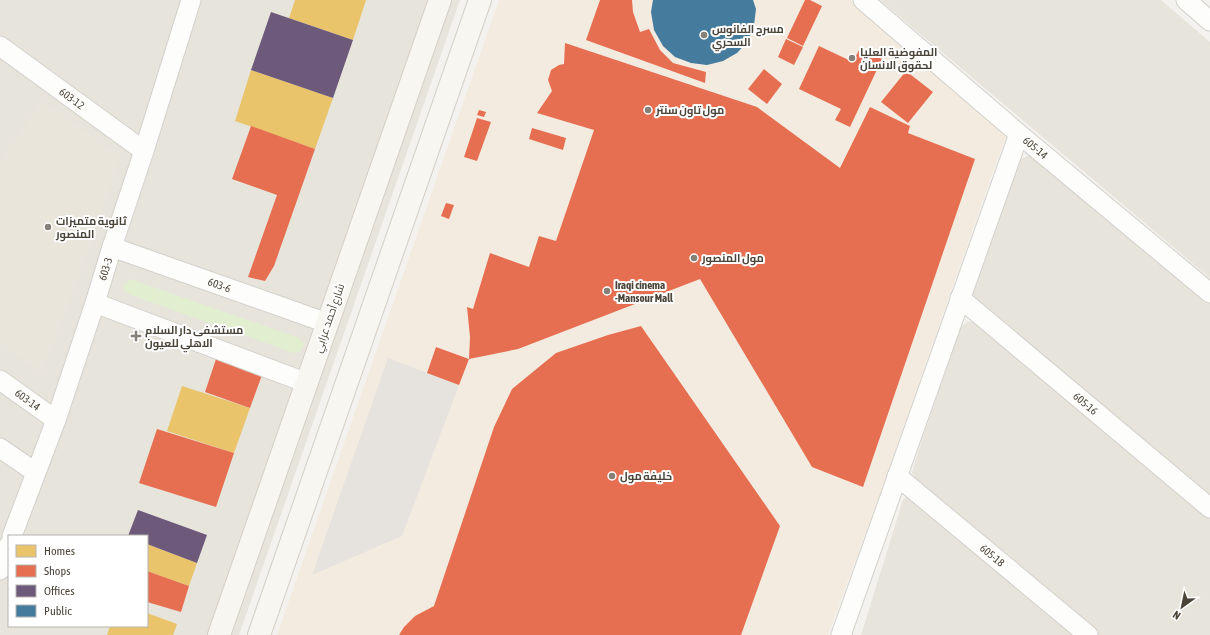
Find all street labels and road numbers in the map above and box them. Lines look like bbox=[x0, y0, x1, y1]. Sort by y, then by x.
street label: 603-12 bbox=[57, 85, 87, 112]
street label: 605-14 bbox=[1021, 134, 1050, 161]
street label: 603-3 bbox=[96, 256, 114, 282]
street label: 603-6 bbox=[206, 275, 233, 295]
street label: شارع أحمد عرابي bbox=[311, 282, 349, 355]
street label: 603-14 bbox=[13, 387, 43, 413]
street label: 605-16 bbox=[1071, 390, 1100, 417]
street label: 605-18 bbox=[978, 542, 1007, 569]

